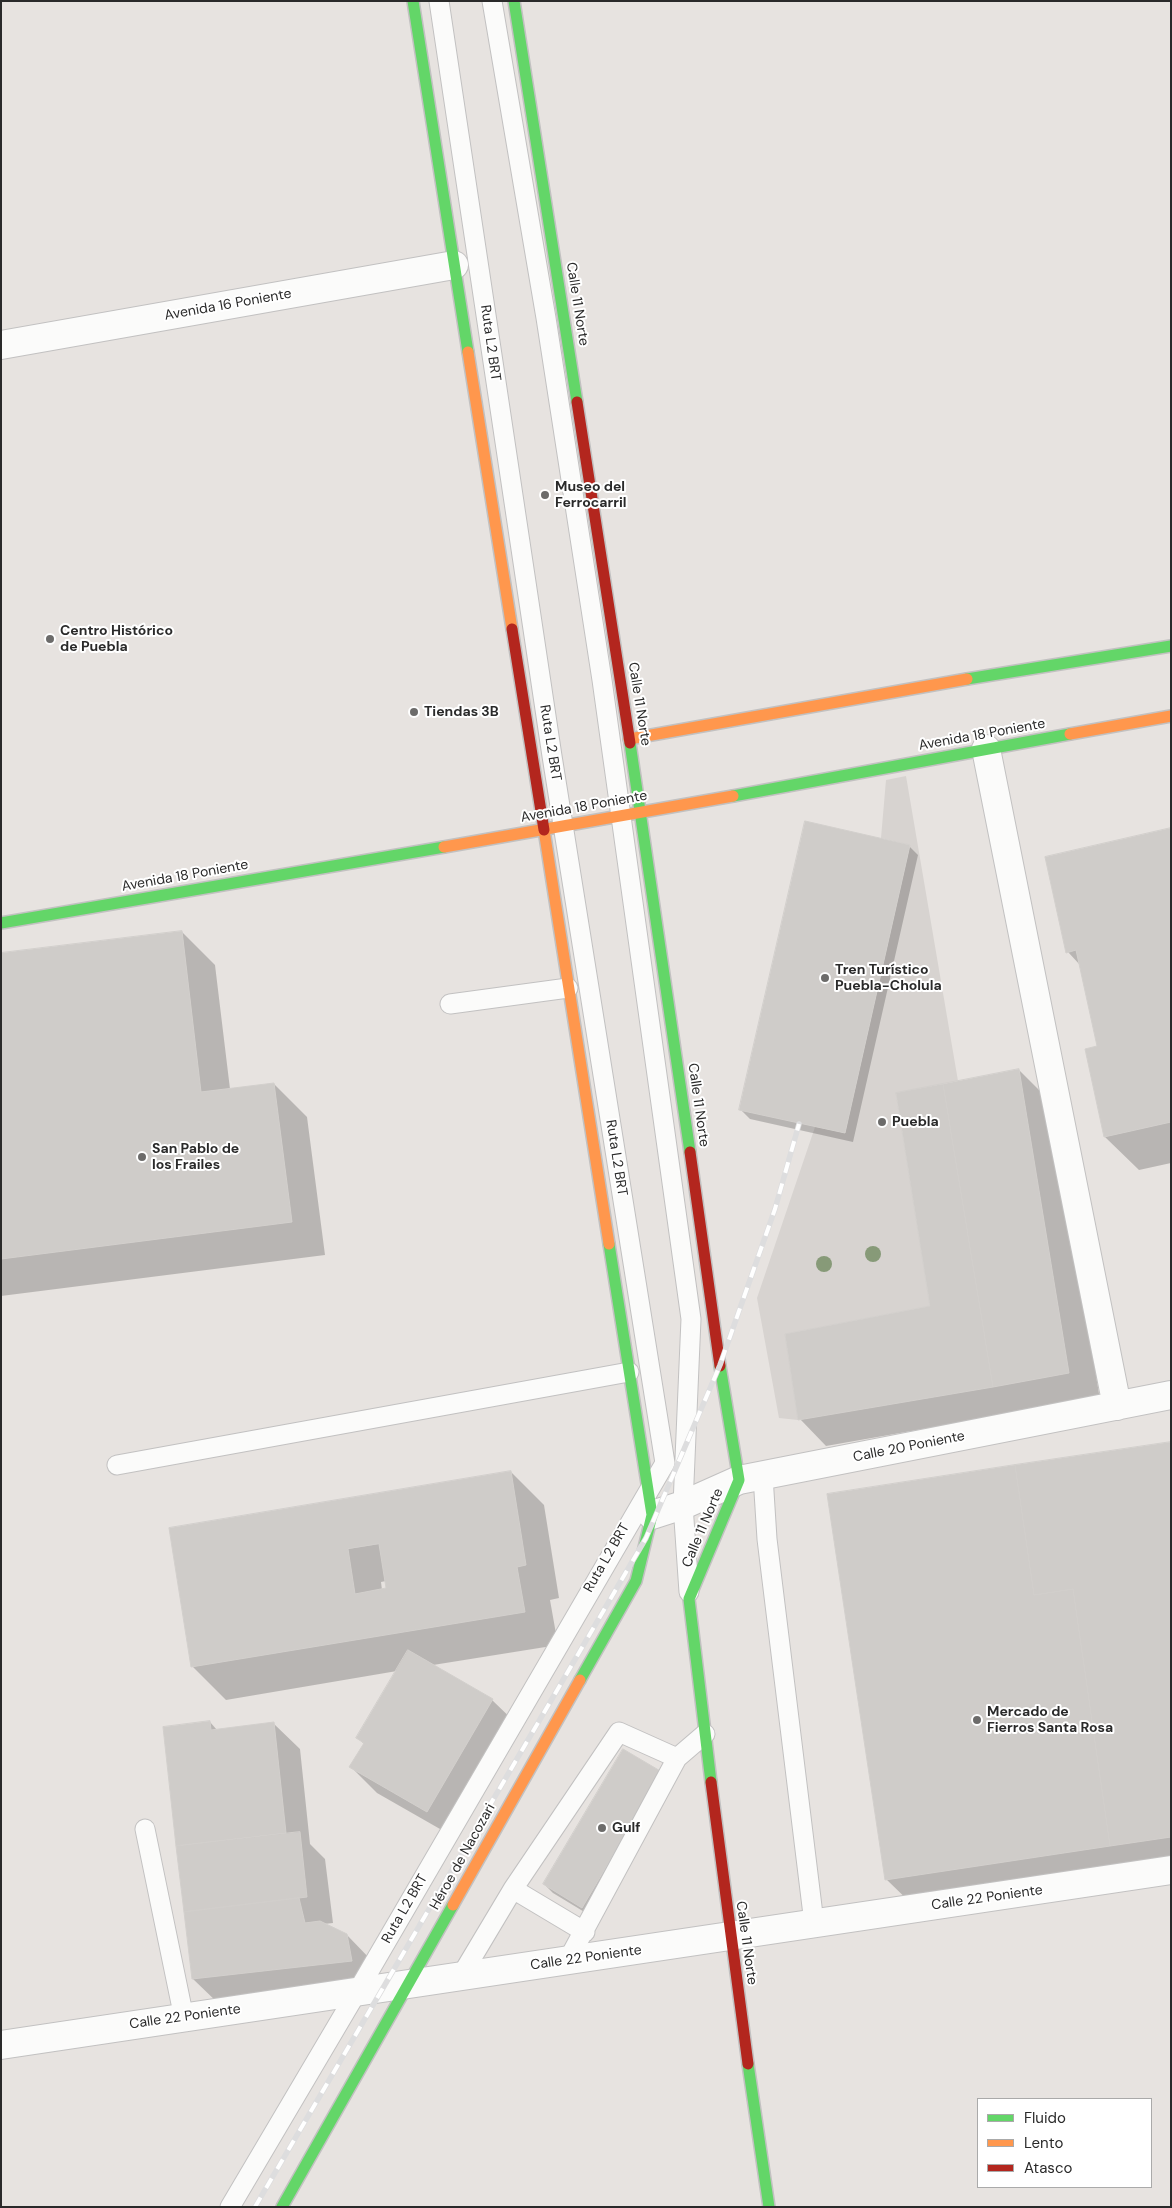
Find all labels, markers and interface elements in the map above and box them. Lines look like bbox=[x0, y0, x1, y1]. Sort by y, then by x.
street label: Calle 11 Norte bbox=[562, 261, 592, 347]
street label: Avenida 16 Poniente bbox=[163, 286, 293, 324]
street label: Ruta L2 BRT bbox=[476, 304, 504, 382]
place label: Museo del Ferrocarril bbox=[555, 479, 626, 512]
marker: Museo del Ferrocarril bbox=[539, 489, 551, 501]
place label: Centro Histórico de Puebla bbox=[60, 623, 173, 656]
marker: Centro Histórico de Puebla bbox=[44, 633, 56, 645]
street label: Calle 11 Norte bbox=[624, 661, 654, 747]
place label: Tiendas 3B bbox=[424, 704, 499, 720]
street label: Ruta L2 BRT bbox=[536, 704, 564, 782]
marker: Tiendas 3B bbox=[408, 706, 420, 718]
street label: Avenida 18 Poniente bbox=[917, 716, 1047, 754]
street label: Avenida 18 Poniente bbox=[519, 788, 649, 826]
street label: Avenida 18 Poniente bbox=[120, 857, 250, 895]
place label: Tren Turístico Puebla-Cholula bbox=[835, 962, 942, 994]
marker: Tren Turístico Puebla-Cholula bbox=[819, 972, 831, 984]
street label: Calle 11 Norte bbox=[684, 1062, 712, 1148]
place label: Puebla bbox=[892, 1114, 939, 1130]
marker: Puebla bbox=[876, 1116, 888, 1128]
street label: Ruta L2 BRT bbox=[602, 1119, 630, 1197]
place label: San Pablo de los Frailes bbox=[152, 1141, 239, 1174]
marker: San Pablo de los Frailes bbox=[136, 1151, 148, 1163]
street label: Calle 20 Poniente bbox=[852, 1428, 966, 1466]
street label: Calle 11 Norte bbox=[679, 1486, 727, 1570]
street label: Ruta L2 BRT bbox=[580, 1520, 634, 1596]
place label: Mercado de Fierros Santa Rosa bbox=[987, 1704, 1113, 1736]
marker: Mercado de Fierros Santa Rosa bbox=[971, 1714, 983, 1726]
street label: Héroe de Nacozari bbox=[427, 1801, 499, 1913]
place label: Gulf bbox=[612, 1820, 640, 1836]
marker: Gulf bbox=[596, 1822, 608, 1834]
street label: Ruta L2 BRT bbox=[378, 1871, 432, 1947]
street label: Calle 22 Poniente bbox=[930, 1882, 1044, 1914]
street label: Calle 11 Norte bbox=[732, 1900, 760, 1986]
street label: Calle 22 Poniente bbox=[529, 1942, 643, 1974]
street label: Calle 22 Poniente bbox=[128, 2001, 242, 2033]
legend bbox=[977, 2098, 1152, 2188]
text: Fluido bbox=[1024, 2108, 1066, 2128]
text: Lento bbox=[1024, 2133, 1063, 2153]
text: Atasco bbox=[1024, 2158, 1072, 2178]

